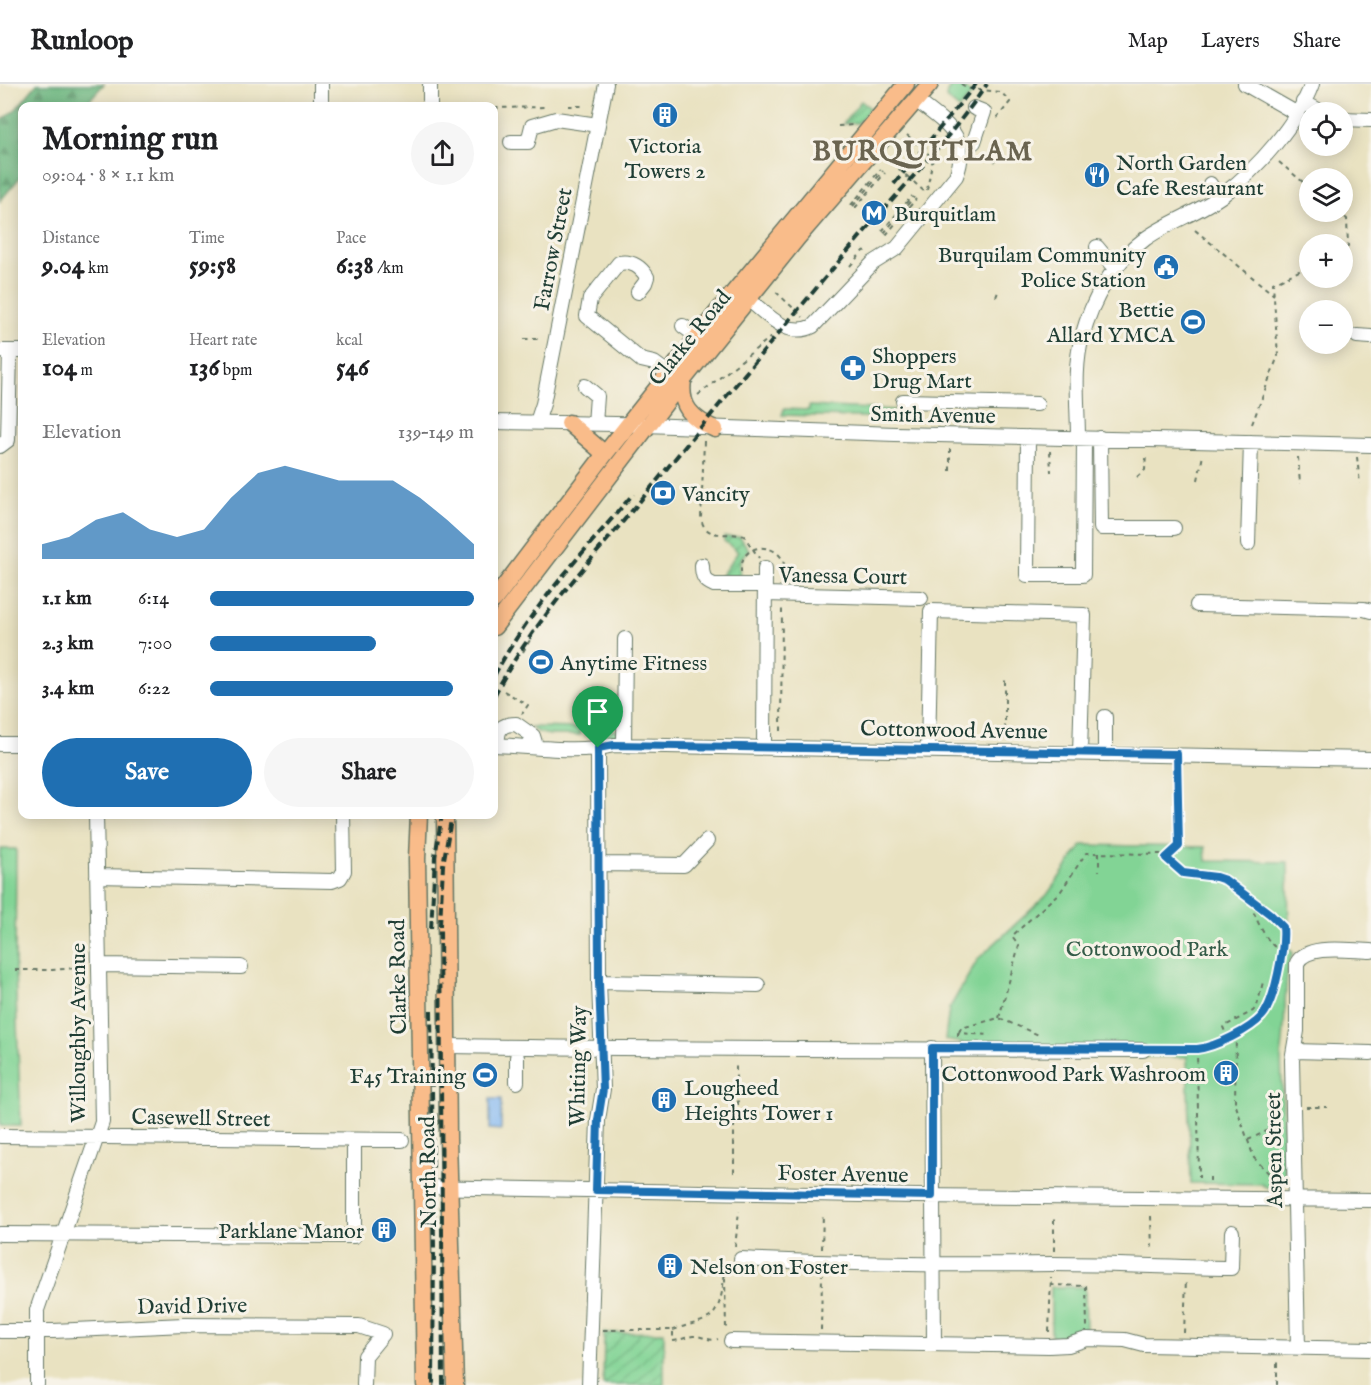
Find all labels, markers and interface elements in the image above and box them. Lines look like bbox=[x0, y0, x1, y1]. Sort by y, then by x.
text: Runloop bbox=[30, 24, 133, 59]
text: Map bbox=[1128, 28, 1168, 55]
text: Layers bbox=[1201, 28, 1260, 55]
text: Share bbox=[1293, 28, 1341, 55]
building icon: Victoria Towers 2 bbox=[650, 100, 680, 130]
map controls bbox=[1299, 102, 1353, 354]
button: locate bbox=[1299, 102, 1353, 156]
text: Morning run bbox=[42, 119, 218, 161]
button: share bbox=[411, 122, 474, 185]
place label: Victoria Towers 2 bbox=[624, 133, 706, 186]
district label: BURQUITLAM bbox=[812, 135, 1034, 170]
place label: North Garden Cafe Restaurant bbox=[1116, 150, 1264, 203]
restaurant icon: North Garden Cafe Restaurant bbox=[1082, 160, 1112, 190]
text: 09:04 · 8 × 1.1 km bbox=[42, 163, 174, 188]
button: layers bbox=[1299, 168, 1353, 222]
street label: Farrow Street bbox=[528, 185, 580, 313]
metro station icon: Burquitlam bbox=[859, 198, 889, 228]
place label: Burquitlam bbox=[894, 201, 996, 229]
text: Distance bbox=[42, 229, 100, 249]
text: Time bbox=[189, 229, 225, 249]
text: Pace bbox=[336, 229, 366, 249]
button: + bbox=[1299, 234, 1353, 288]
place label: Burquilam Community Police Station bbox=[938, 242, 1146, 295]
text: 9.04 bbox=[42, 249, 84, 282]
text: 59:58 bbox=[189, 249, 236, 282]
text: 6:38 bbox=[336, 249, 374, 282]
public building icon: Burquilam Community Police Station bbox=[1151, 252, 1181, 282]
text: km bbox=[84, 259, 109, 279]
text: /km bbox=[374, 259, 404, 279]
street label: Clarke Road bbox=[643, 284, 738, 392]
place label: Bettie Allard YMCA bbox=[1046, 297, 1175, 350]
button: − bbox=[1299, 300, 1353, 354]
sports icon: Bettie Allard YMCA bbox=[1178, 307, 1208, 337]
text: Elevation bbox=[42, 331, 105, 351]
text: Heart rate bbox=[189, 331, 257, 351]
text: kcal bbox=[336, 331, 363, 351]
place label: Shoppers Drug Mart bbox=[872, 343, 972, 396]
text: 104 bbox=[42, 351, 77, 384]
text: 136 bbox=[189, 351, 219, 384]
text: 546 bbox=[336, 351, 369, 384]
pharmacy icon: Shoppers Drug Mart bbox=[838, 353, 868, 383]
text: m bbox=[77, 361, 93, 381]
text: bpm bbox=[219, 361, 252, 381]
street label: Smith Avenue bbox=[870, 401, 996, 431]
text: Elevation bbox=[42, 420, 121, 445]
text: 139–149 m bbox=[398, 420, 474, 445]
bank icon: Vancity bbox=[648, 478, 678, 508]
place label: Vancity bbox=[681, 481, 750, 509]
street label: Vanessa Court bbox=[777, 562, 908, 592]
text: 1.1 km bbox=[42, 586, 92, 611]
text: 6:14 bbox=[138, 586, 169, 611]
text: 2.3 km bbox=[42, 631, 94, 656]
text: 7:00 bbox=[138, 631, 172, 656]
sports icon: Anytime Fitness bbox=[526, 647, 556, 677]
place label: Anytime Fitness bbox=[559, 650, 707, 678]
text: 3.4 km bbox=[42, 676, 94, 701]
text: 6:22 bbox=[138, 676, 170, 701]
pin bbox=[572, 686, 623, 748]
icon: arrive bbox=[581, 695, 614, 728]
street label: Cottonwood Avenue bbox=[860, 715, 1048, 747]
button: Save bbox=[42, 738, 252, 807]
button: Share bbox=[264, 738, 474, 807]
street label: Clarke Road bbox=[384, 919, 414, 1035]
park label: Cottonwood Park bbox=[1066, 936, 1228, 964]
street label: Willoughby Avenue bbox=[65, 943, 93, 1123]
street label: Whiting Way bbox=[564, 1005, 594, 1127]
building icon: Cottonwood Park Washroom bbox=[1211, 1058, 1241, 1088]
sports icon: F45 Training bbox=[470, 1060, 500, 1090]
place label: Cottonwood Park Washroom bbox=[942, 1061, 1206, 1089]
place label: F45 Training bbox=[349, 1063, 467, 1091]
place label: Lougheed Heights Tower 1 bbox=[684, 1075, 833, 1128]
building icon: Lougheed Heights Tower 1 bbox=[649, 1085, 679, 1115]
street label: Aspen Street bbox=[1260, 1091, 1290, 1209]
street label: Casewell Street bbox=[131, 1104, 271, 1134]
street label: North Road bbox=[414, 1115, 444, 1228]
street label: Foster Avenue bbox=[777, 1160, 909, 1190]
building icon: Parklane Manor bbox=[369, 1215, 399, 1245]
place label: Parklane Manor bbox=[218, 1218, 364, 1246]
building icon: Nelson on Foster bbox=[655, 1251, 685, 1281]
place label: Nelson on Foster bbox=[690, 1254, 848, 1282]
street label: David Drive bbox=[137, 1292, 247, 1322]

